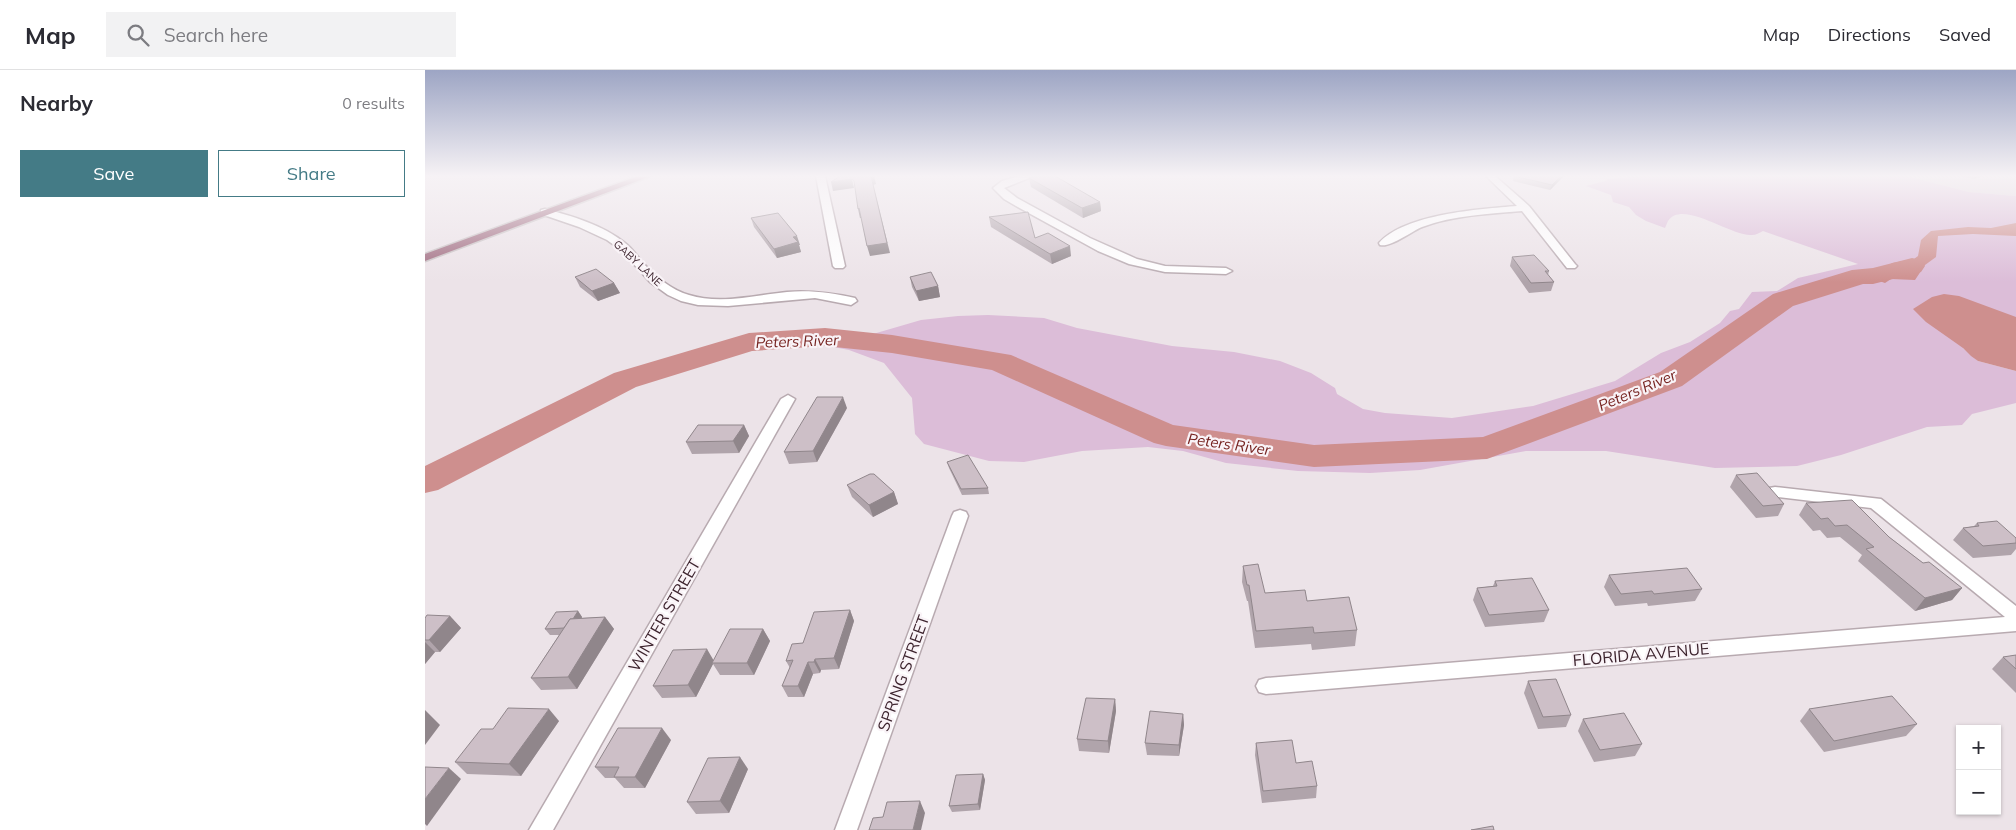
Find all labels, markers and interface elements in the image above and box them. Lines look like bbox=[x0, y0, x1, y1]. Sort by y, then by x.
search box bbox=[106, 12, 456, 57]
text: Map bbox=[25, 20, 76, 50]
icon: search bbox=[124, 21, 152, 49]
text: Search here bbox=[164, 23, 268, 47]
text: Map bbox=[1763, 23, 1800, 46]
text: Directions bbox=[1828, 23, 1911, 46]
text: Saved bbox=[1939, 23, 1991, 46]
text: Nearby bbox=[20, 90, 93, 116]
text: 0 results bbox=[342, 93, 405, 113]
button: Save bbox=[20, 150, 208, 197]
button: Share bbox=[218, 150, 405, 197]
street label: GABY LANE bbox=[611, 237, 665, 289]
water label: Peters River bbox=[755, 330, 839, 352]
water label: Peters River bbox=[1595, 365, 1679, 415]
water label: Peters River bbox=[1187, 429, 1272, 459]
street label: WINTER STREET bbox=[624, 555, 705, 675]
street label: SPRING STREET bbox=[873, 612, 933, 734]
street label: FLORIDA AVENUE bbox=[1572, 638, 1710, 670]
map controls bbox=[1956, 725, 2001, 815]
button: + bbox=[1956, 725, 2001, 770]
button: − bbox=[1956, 770, 2001, 815]

